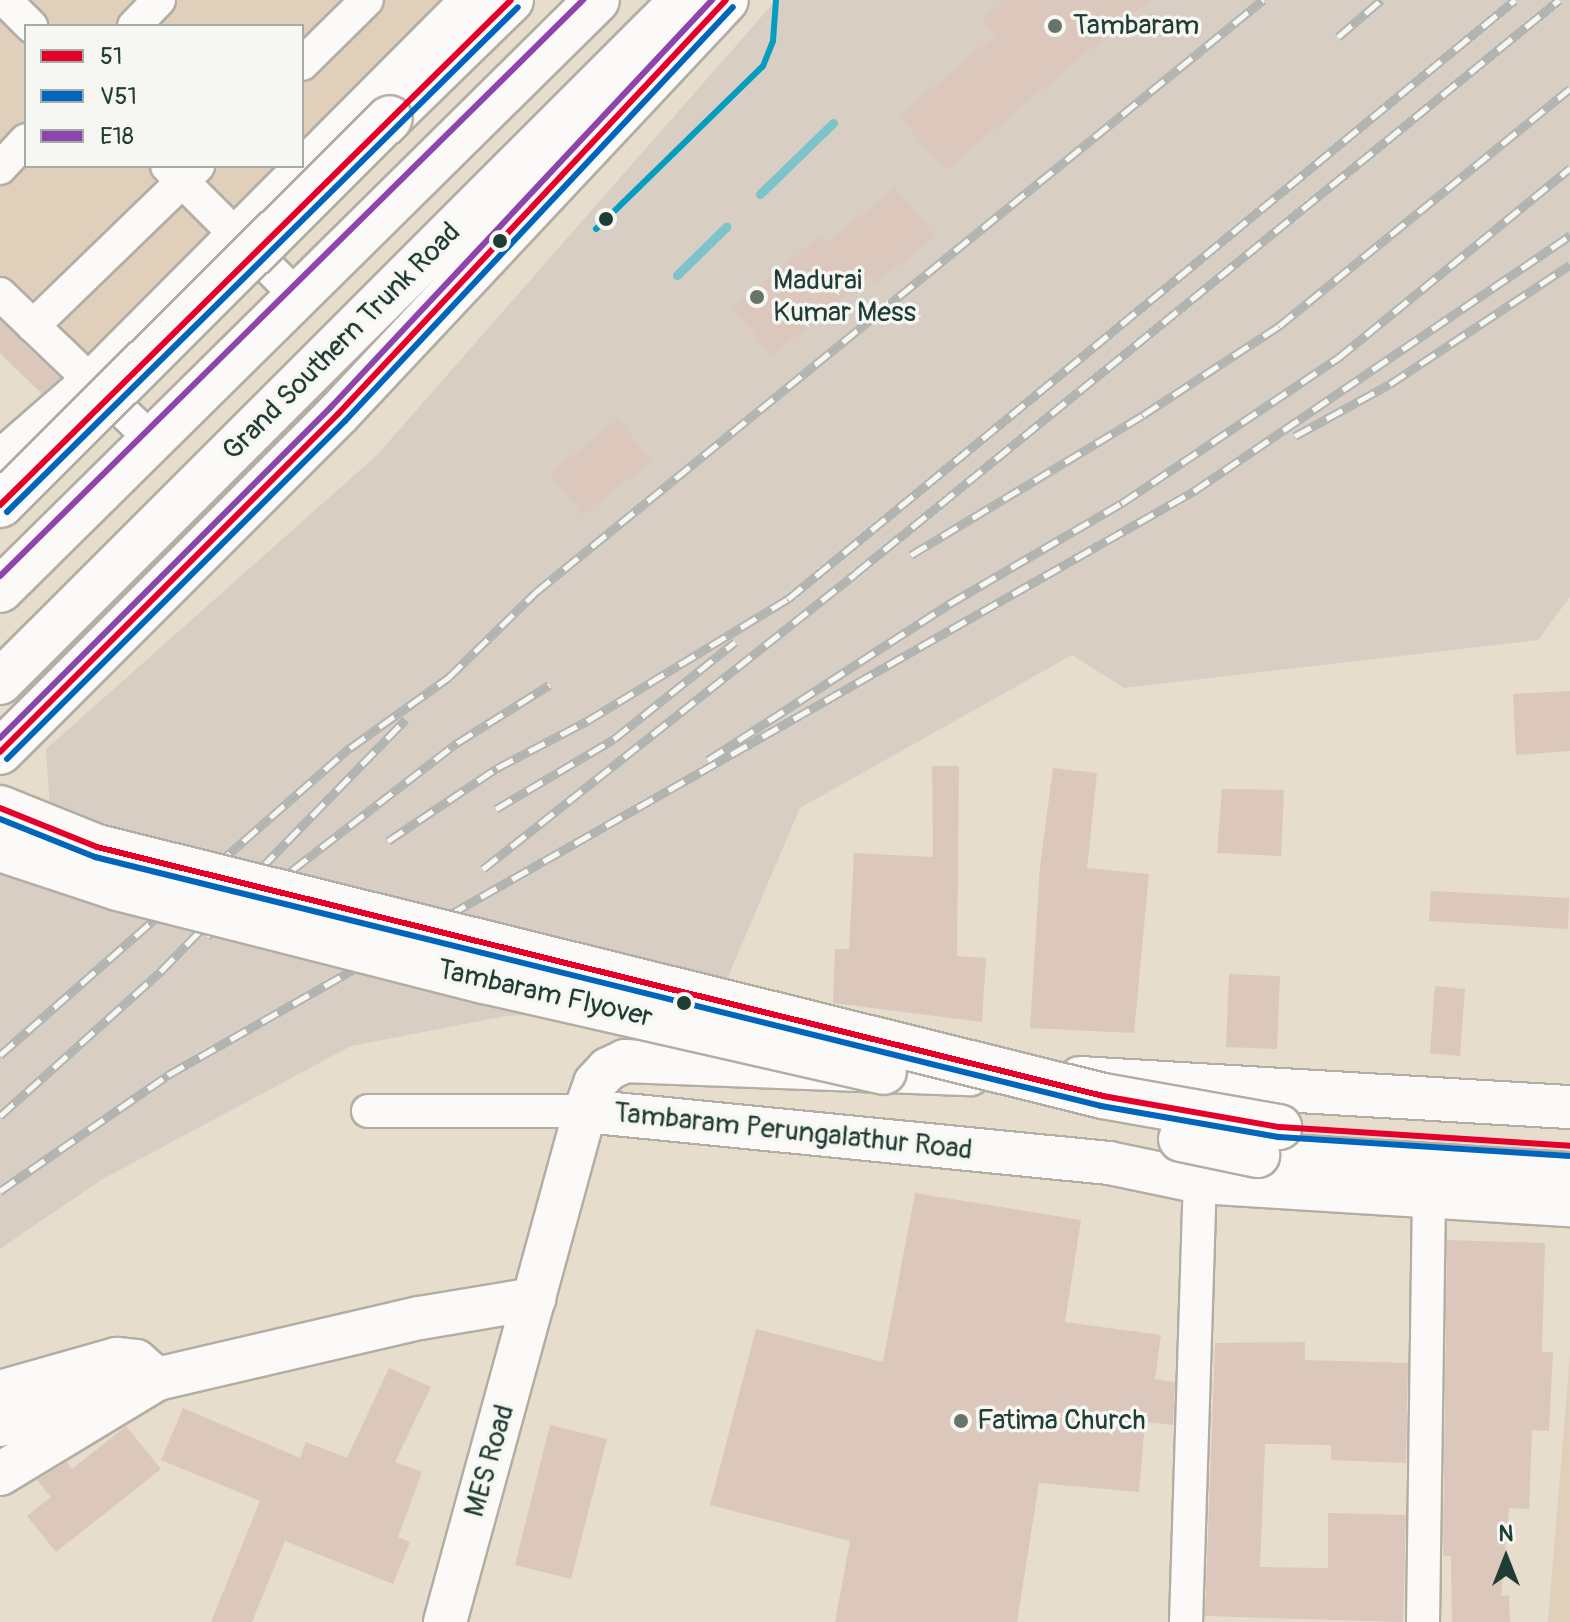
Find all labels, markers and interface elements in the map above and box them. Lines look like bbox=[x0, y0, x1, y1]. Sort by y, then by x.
place label: Tambaram bbox=[1073, 9, 1199, 43]
marker: Tambaram bbox=[1044, 15, 1066, 37]
legend bbox=[24, 24, 304, 168]
text: 51 bbox=[100, 42, 122, 71]
text: V51 bbox=[100, 82, 137, 111]
text: E18 bbox=[100, 122, 134, 151]
unlabelled marker bbox=[598, 211, 614, 227]
street label: Grand Southern Trunk Road bbox=[216, 216, 468, 468]
unlabelled marker bbox=[492, 233, 508, 249]
place label: Madurai Kumar Mess bbox=[773, 264, 916, 330]
marker: Madurai Kumar Mess bbox=[748, 288, 766, 306]
street label: Tambaram Flyover bbox=[434, 953, 656, 1035]
unlabelled marker bbox=[676, 995, 692, 1011]
street label: Tambaram Perungalathur Road bbox=[612, 1096, 974, 1168]
street label: MES Road bbox=[458, 1401, 522, 1521]
place label: Fatima Church bbox=[977, 1404, 1146, 1438]
marker: Fatima Church bbox=[952, 1412, 970, 1430]
north arrow bbox=[1466, 1518, 1546, 1598]
text: N bbox=[1499, 1520, 1513, 1548]

